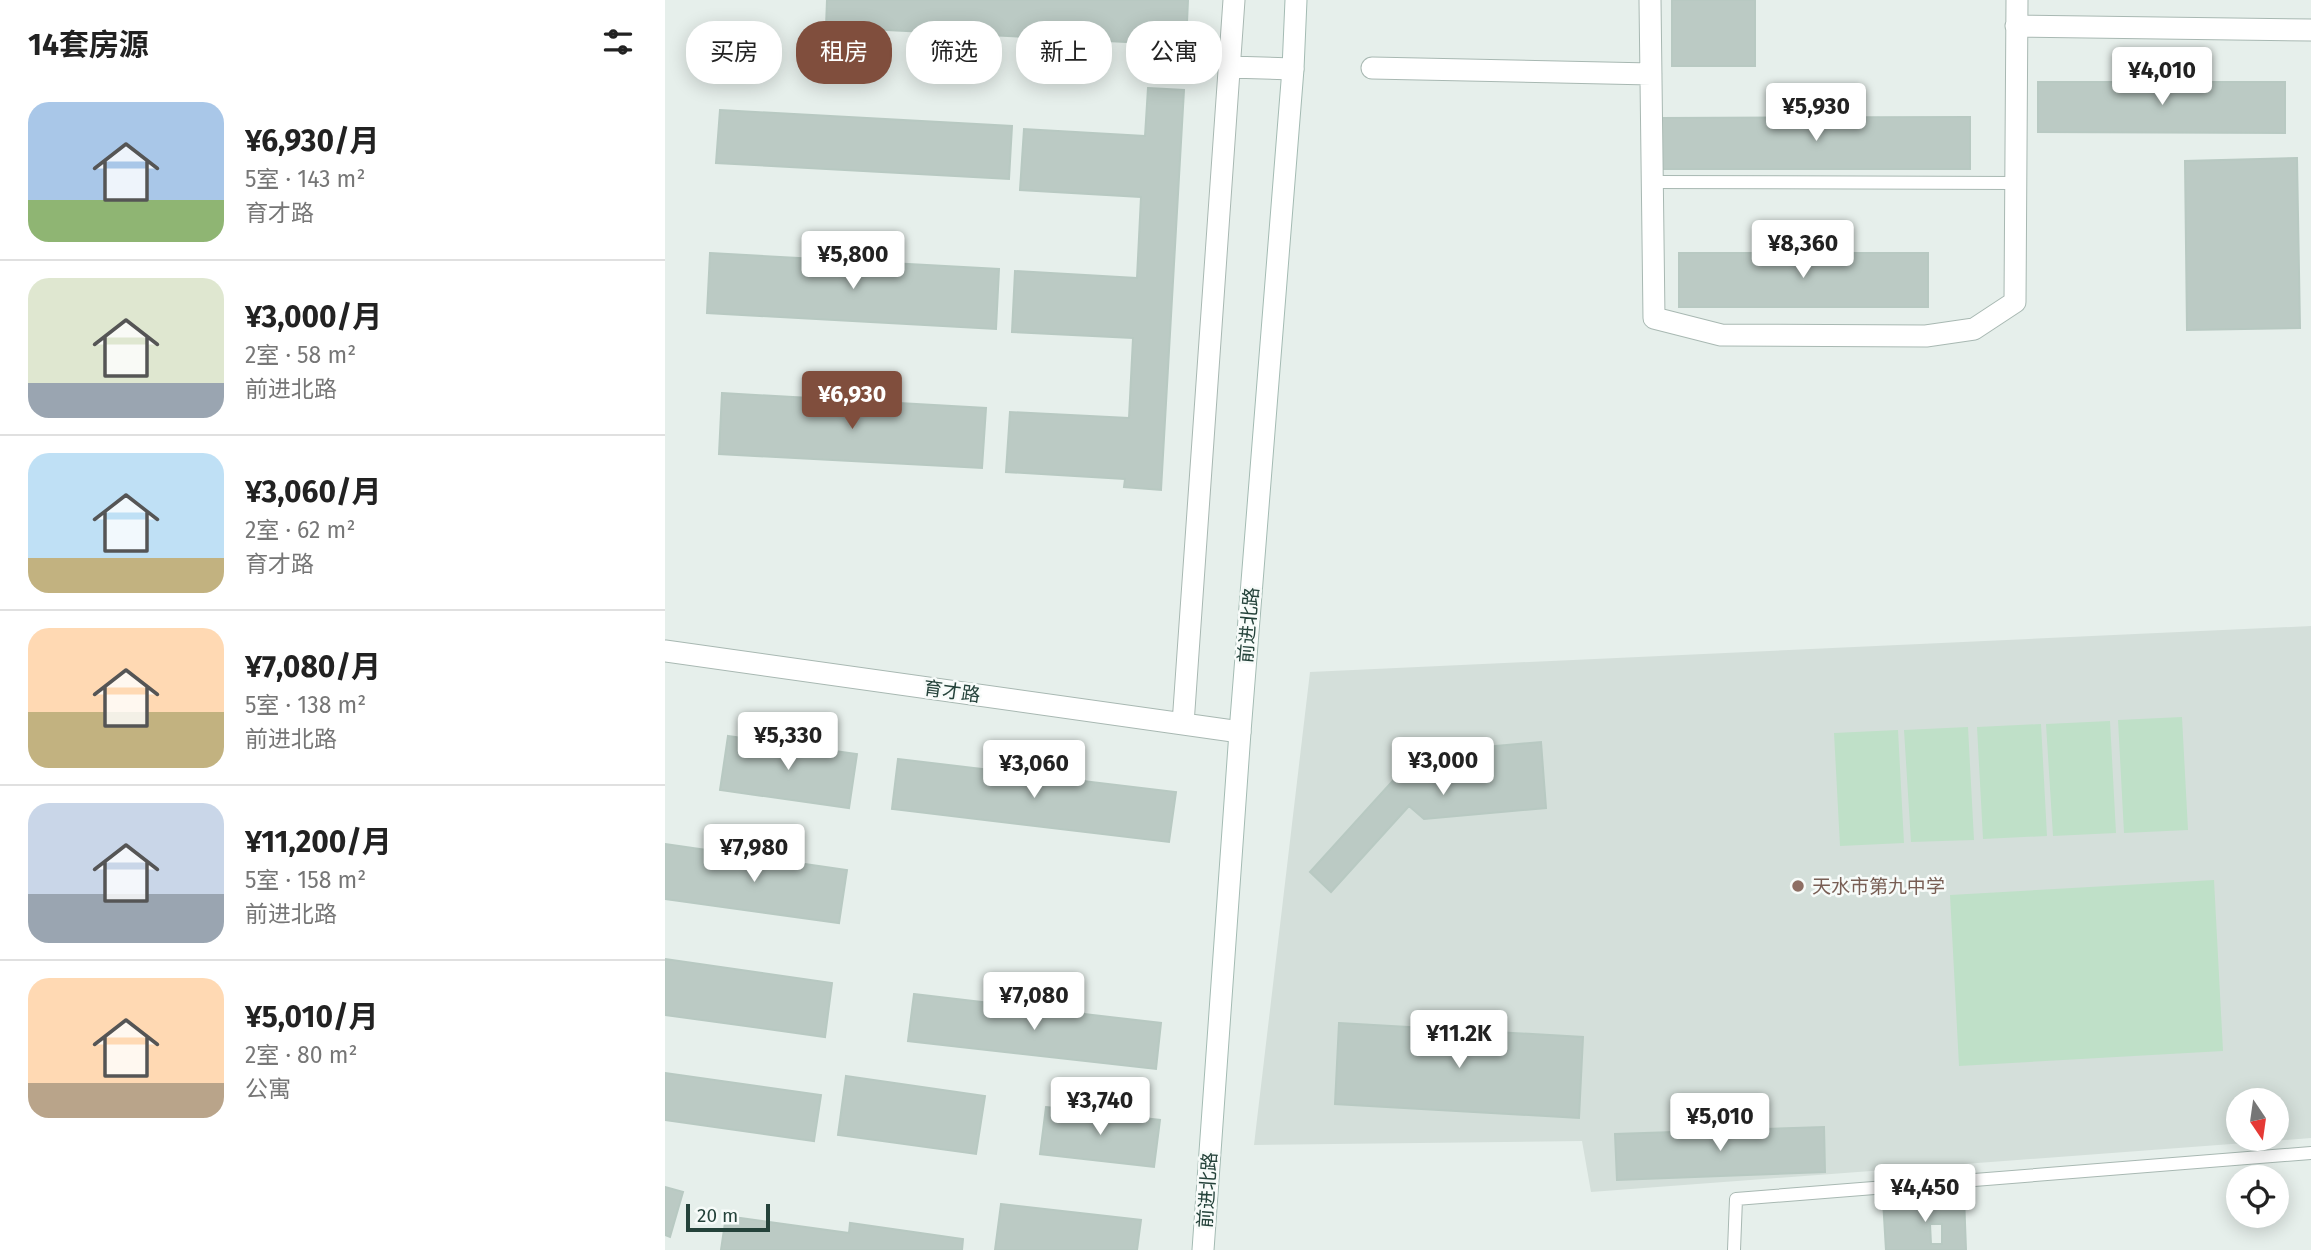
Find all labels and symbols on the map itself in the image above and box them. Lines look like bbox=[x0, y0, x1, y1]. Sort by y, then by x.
pin: ¥4,010 bbox=[2105, 48, 2219, 107]
pin: ¥5,930 bbox=[1759, 83, 1873, 143]
pin: ¥8,360 bbox=[1746, 220, 1860, 280]
pin: ¥5,800 bbox=[796, 232, 910, 291]
pin: ¥6,930 bbox=[795, 372, 909, 431]
street label: 前进北路 bbox=[1234, 586, 1263, 664]
street label: 育才路 bbox=[922, 676, 982, 707]
pin: ¥5,330 bbox=[731, 712, 845, 772]
pin: ¥3,000 bbox=[1386, 738, 1500, 797]
pin: ¥3,060 bbox=[977, 740, 1091, 800]
pin: ¥7,980 bbox=[697, 824, 811, 884]
place label: 天水市第九中学 bbox=[1812, 875, 1945, 898]
marker: 天水市第九中学 bbox=[1790, 878, 1806, 894]
pin: ¥7,080 bbox=[977, 972, 1091, 1032]
pin: ¥11.2K bbox=[1402, 1010, 1516, 1070]
pin: ¥3,740 bbox=[1043, 1078, 1157, 1137]
north arrow bbox=[2226, 1088, 2289, 1152]
pin: ¥5,010 bbox=[1663, 1094, 1777, 1153]
street label: 前进北路 bbox=[1193, 1151, 1222, 1229]
pin: ¥4,450 bbox=[1868, 1164, 1982, 1224]
scale bar bbox=[686, 1201, 770, 1233]

